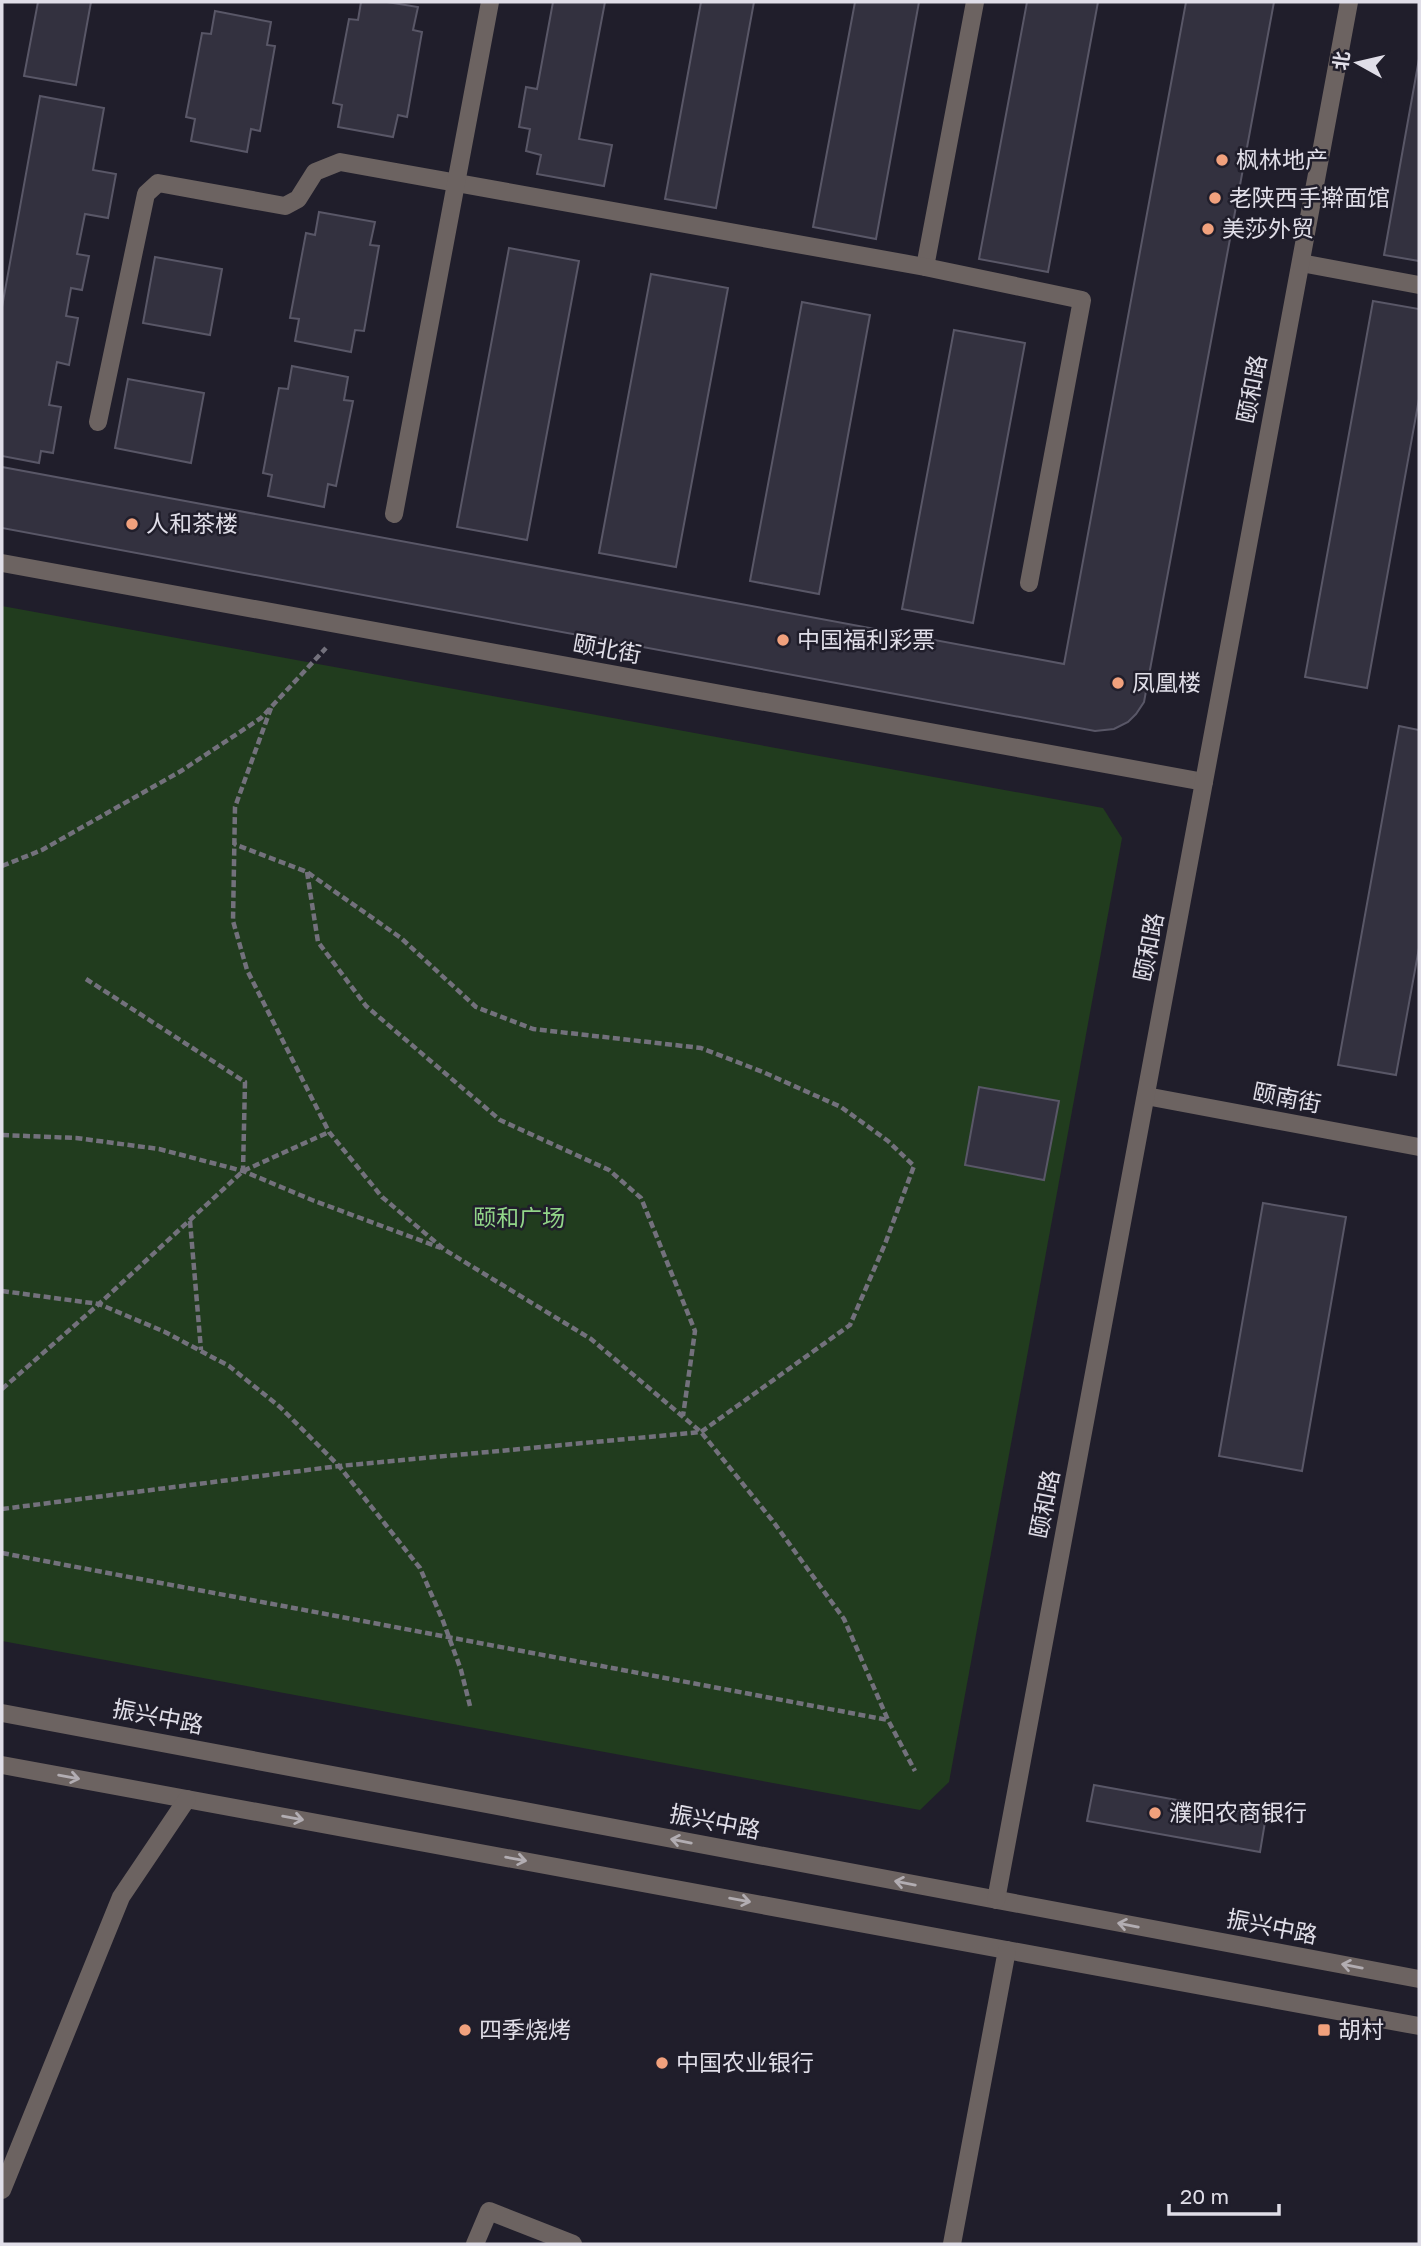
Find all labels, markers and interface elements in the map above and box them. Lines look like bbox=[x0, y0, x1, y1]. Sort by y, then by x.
north arrow bbox=[1323, 28, 1393, 98]
text: 北 bbox=[1328, 50, 1353, 72]
place label: 枫林地产 bbox=[1236, 145, 1328, 173]
marker: 枫林地产 bbox=[1214, 152, 1230, 168]
place label: 老陕西手擀面馆 bbox=[1229, 183, 1390, 211]
marker: 老陕西手擀面馆 bbox=[1207, 190, 1223, 206]
place label: 美莎外贸 bbox=[1222, 214, 1314, 242]
marker: 美莎外贸 bbox=[1200, 221, 1216, 237]
street label: 颐和路 bbox=[1231, 352, 1271, 425]
place label: 人和茶楼 bbox=[146, 509, 238, 537]
marker: 人和茶楼 bbox=[124, 516, 140, 532]
place label: 中国福利彩票 bbox=[797, 625, 935, 653]
street label: 颐北街 bbox=[571, 628, 644, 668]
marker: 中国福利彩票 bbox=[775, 632, 791, 648]
place label: 凤凰楼 bbox=[1132, 668, 1201, 696]
marker: 凤凰楼 bbox=[1110, 675, 1126, 691]
street label: 颐和路 bbox=[1128, 910, 1168, 983]
street label: 颐南街 bbox=[1251, 1077, 1324, 1117]
park label: 颐和广场 bbox=[473, 1203, 565, 1231]
street label: 颐和路 bbox=[1024, 1467, 1064, 1540]
street label: 振兴中路 bbox=[110, 1693, 206, 1739]
one-way arrow bbox=[57, 1771, 80, 1784]
street label: 振兴中路 bbox=[667, 1798, 763, 1844]
place label: 濮阳农商银行 bbox=[1169, 1798, 1307, 1826]
marker: 濮阳农商银行 bbox=[1147, 1805, 1163, 1821]
one-way arrow bbox=[281, 1812, 304, 1825]
one-way arrow bbox=[670, 1834, 693, 1847]
one-way arrow bbox=[504, 1853, 527, 1866]
one-way arrow bbox=[894, 1876, 917, 1889]
one-way arrow bbox=[728, 1894, 751, 1908]
street label: 振兴中路 bbox=[1224, 1903, 1320, 1949]
one-way arrow bbox=[1118, 1918, 1140, 1931]
one-way arrow bbox=[1341, 1959, 1364, 1973]
place label: 四季烧烤 bbox=[479, 2015, 571, 2043]
place label: 胡村 bbox=[1338, 2015, 1384, 2043]
marker: 四季烧烤 bbox=[457, 2022, 473, 2038]
marker: 胡村 bbox=[1316, 2022, 1332, 2038]
place label: 中国农业银行 bbox=[676, 2048, 814, 2076]
marker: 中国农业银行 bbox=[654, 2055, 670, 2071]
scale bar bbox=[1169, 2172, 1279, 2216]
text: 20 m bbox=[1180, 2183, 1229, 2209]

